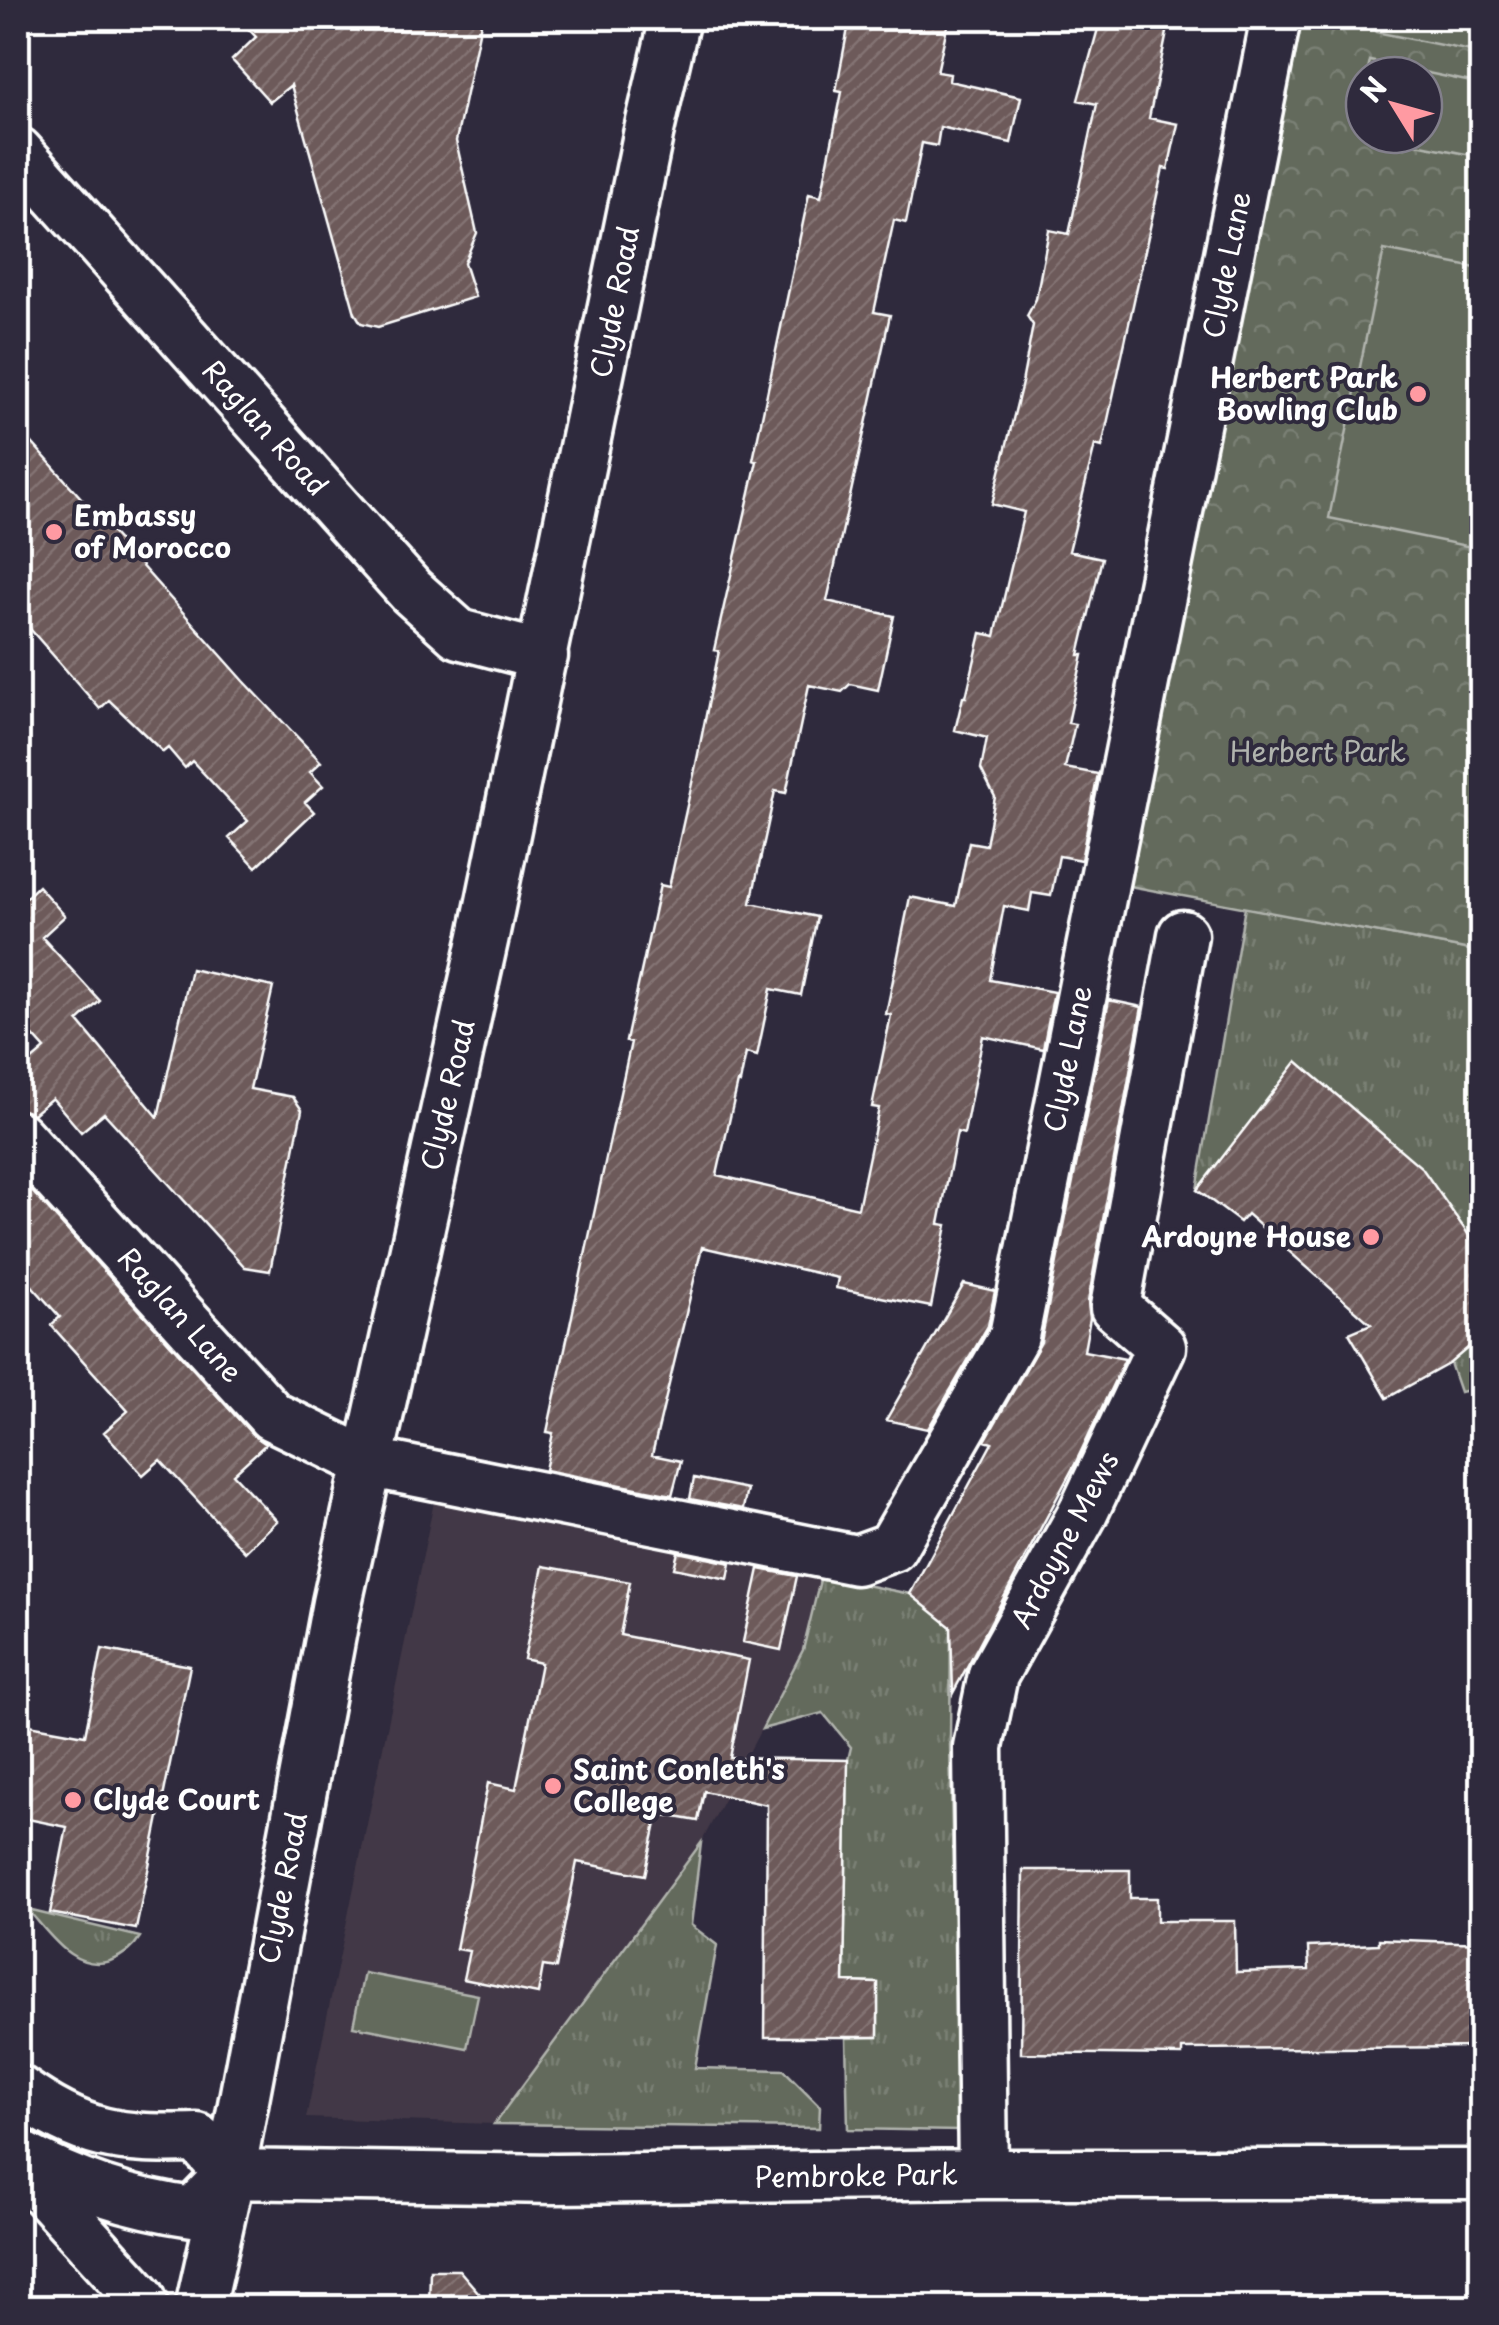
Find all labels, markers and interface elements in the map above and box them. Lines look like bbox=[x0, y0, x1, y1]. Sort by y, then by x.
north arrow bbox=[1344, 55, 1444, 155]
text: N bbox=[1349, 67, 1397, 111]
street label: Clyde Lane bbox=[1190, 187, 1261, 342]
street label: Clyde Road bbox=[578, 222, 649, 381]
street label: Raglan Road bbox=[193, 349, 339, 505]
place label: Herbert Park Bowling Club bbox=[1210, 355, 1398, 430]
marker: Herbert Park Bowling Club bbox=[1407, 383, 1429, 405]
place label: Embassy of Morocco bbox=[74, 493, 231, 568]
marker: Embassy of Morocco bbox=[43, 521, 65, 543]
park label: Herbert Park bbox=[1230, 729, 1406, 772]
street label: Clyde Lane bbox=[1031, 981, 1102, 1136]
street label: Clyde Road bbox=[408, 1015, 485, 1175]
place label: Ardoyne House bbox=[1141, 1214, 1351, 1257]
marker: Ardoyne House bbox=[1360, 1226, 1382, 1248]
street label: Raglan Lane bbox=[108, 1237, 254, 1391]
street label: Ardoyne Mews bbox=[999, 1443, 1129, 1636]
place label: Saint Conleth's College bbox=[573, 1747, 785, 1822]
marker: Saint Conleth's College bbox=[542, 1775, 564, 1797]
place label: Clyde Court bbox=[93, 1777, 260, 1820]
marker: Clyde Court bbox=[62, 1789, 84, 1811]
street label: Clyde Road bbox=[246, 1808, 317, 1967]
street label: Pembroke Park bbox=[754, 2151, 958, 2198]

